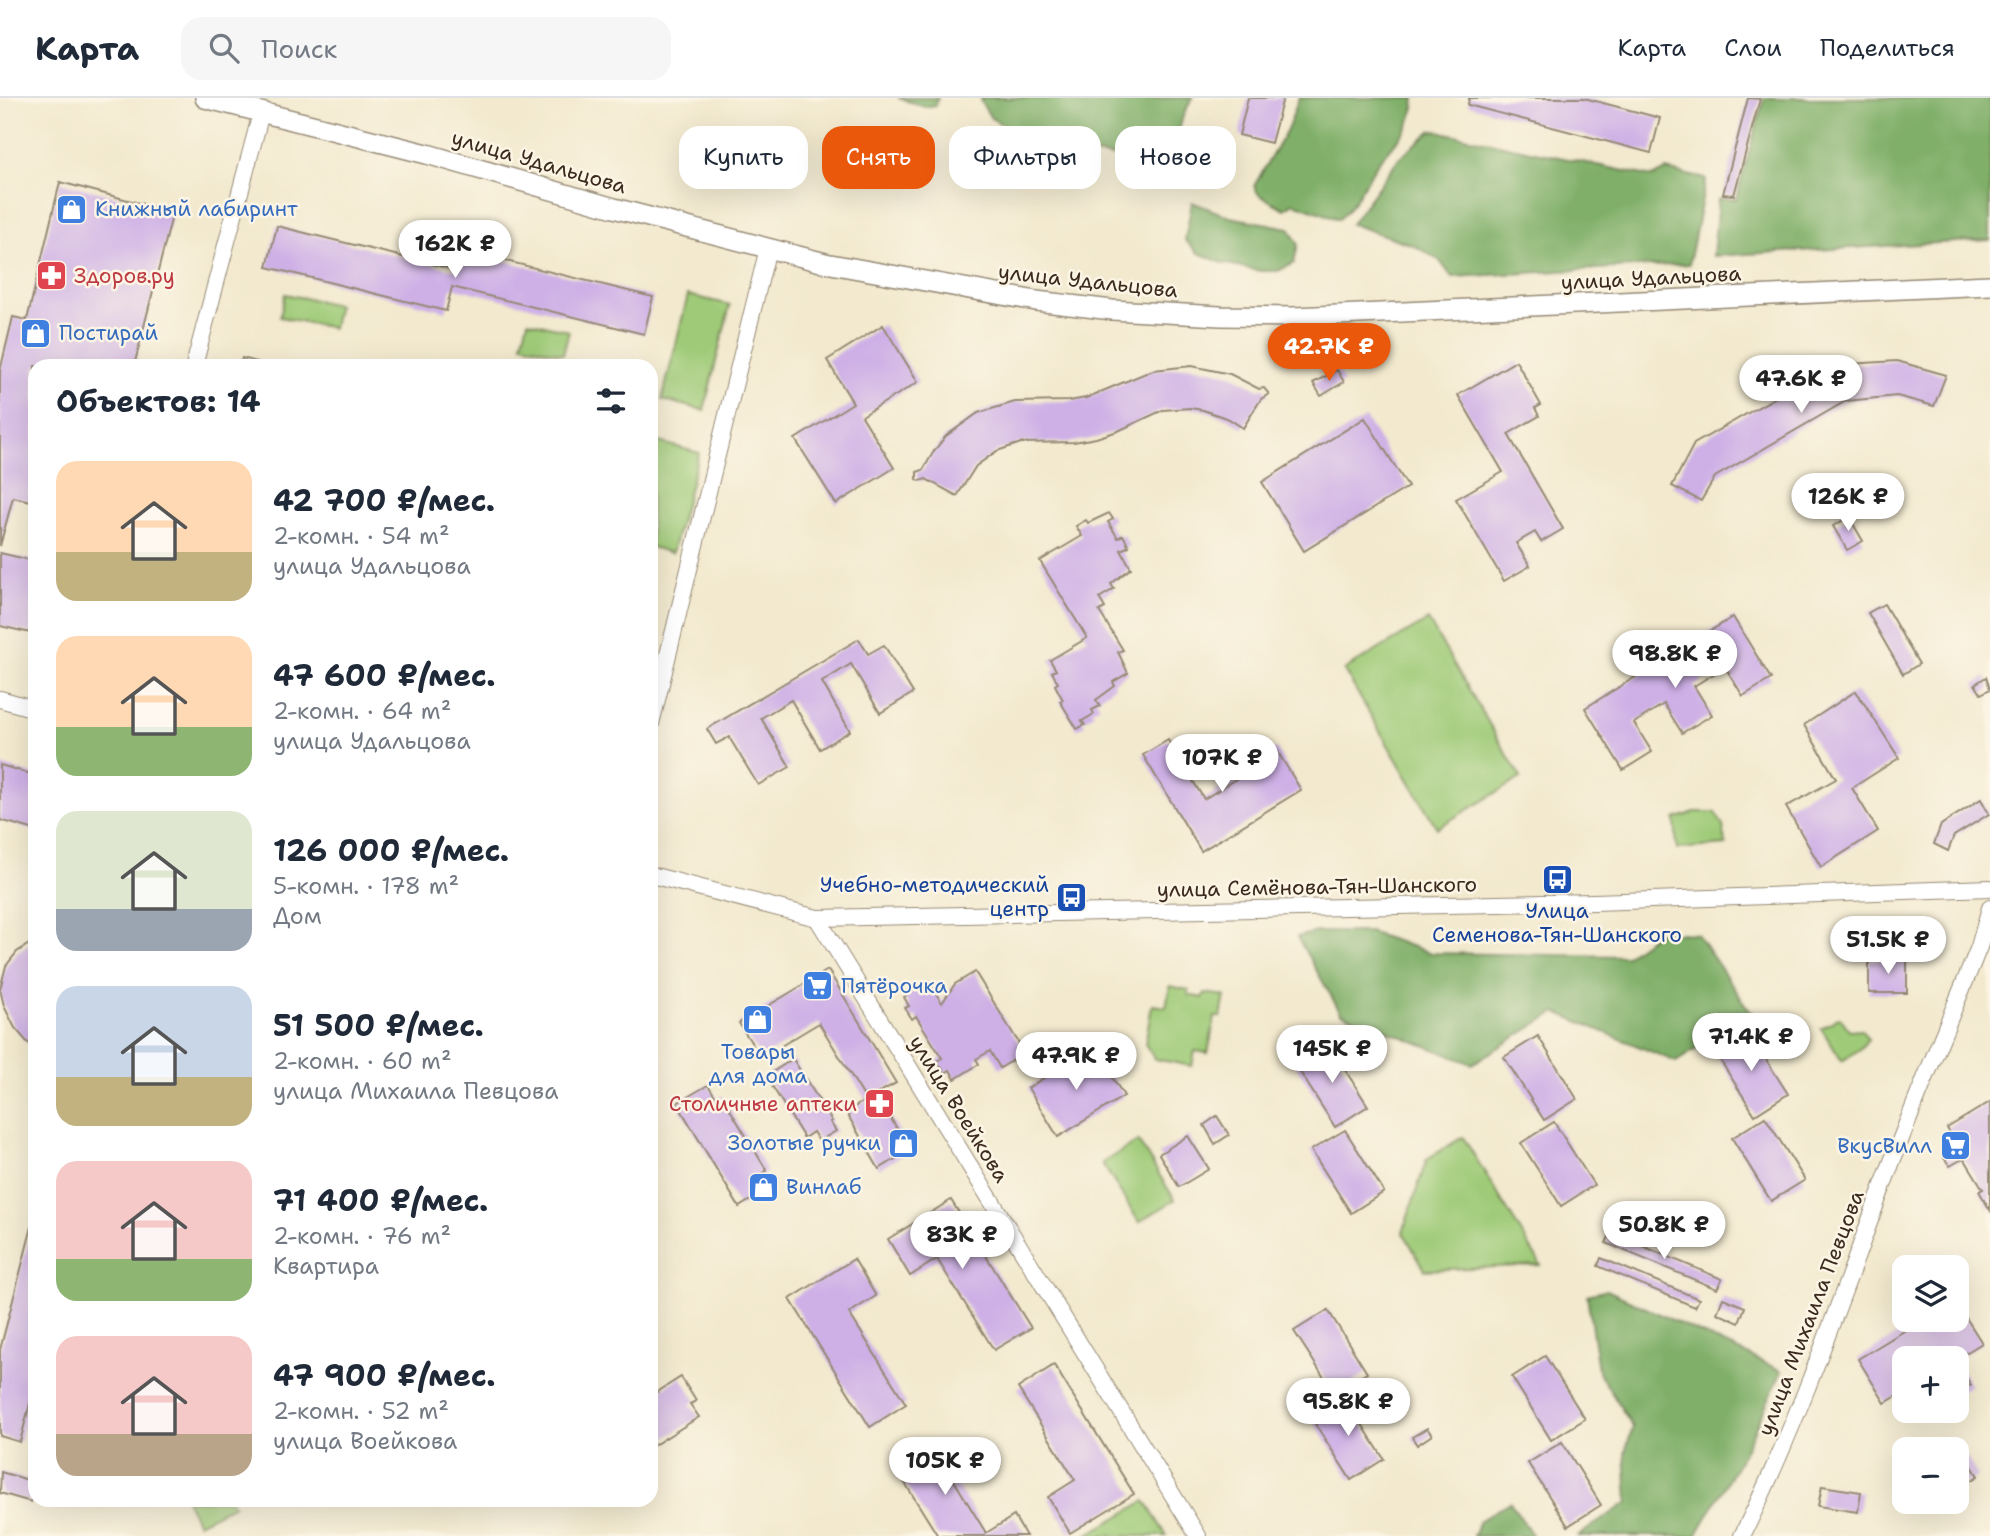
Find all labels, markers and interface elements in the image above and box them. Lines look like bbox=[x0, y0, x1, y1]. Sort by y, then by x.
search box bbox=[181, 17, 671, 80]
text: Карта bbox=[35, 26, 139, 71]
icon: search bbox=[205, 29, 243, 67]
text: Поиск bbox=[261, 31, 337, 66]
text: Карта bbox=[1618, 32, 1686, 64]
text: Слои bbox=[1724, 32, 1782, 64]
text: Поделиться bbox=[1820, 32, 1955, 64]
street label: улица Удальцова bbox=[448, 124, 630, 200]
chip: Купить bbox=[679, 126, 808, 189]
chip: Снять bbox=[822, 126, 935, 189]
chip: Фильтры bbox=[949, 126, 1101, 189]
chip: Новое bbox=[1115, 126, 1236, 189]
shop icon: Книжный лабиринт bbox=[55, 192, 89, 226]
place label: Книжный лабиринт bbox=[95, 195, 298, 223]
pin: 162K ₽ bbox=[398, 220, 512, 280]
text: 162K ₽ bbox=[414, 228, 496, 258]
street label: улица Удальцова bbox=[997, 258, 1179, 304]
pharmacy icon: Здоров.ру bbox=[34, 259, 68, 293]
street label: улица Удальцова bbox=[1560, 259, 1742, 297]
place label: Здоров.ру bbox=[74, 262, 175, 290]
shop icon: Постирай bbox=[19, 316, 53, 350]
place label: Постирай bbox=[59, 319, 158, 347]
pin: 42.7K ₽ bbox=[1264, 324, 1394, 383]
text: 42.7K ₽ bbox=[1284, 331, 1374, 361]
pin: 47.6K ₽ bbox=[1736, 356, 1866, 415]
text: 47.6K ₽ bbox=[1755, 363, 1847, 393]
text: Объектов: 14 bbox=[56, 381, 261, 422]
icon: filters bbox=[592, 382, 630, 420]
pin: 126K ₽ bbox=[1791, 474, 1905, 533]
text: 42 700 ₽/мес. bbox=[273, 480, 495, 521]
text: 126K ₽ bbox=[1807, 481, 1889, 511]
icon: home bbox=[112, 489, 196, 573]
text: 2-комн. · 54 m² bbox=[273, 521, 450, 551]
text: улица Удальцова bbox=[273, 551, 471, 581]
pin: 98.8K ₽ bbox=[1610, 630, 1740, 690]
text: 98.8K ₽ bbox=[1628, 638, 1722, 668]
text: 47 600 ₽/мес. bbox=[273, 655, 496, 696]
icon: home bbox=[112, 664, 196, 748]
text: 2-комн. · 64 m² bbox=[273, 696, 451, 726]
text: улица Удальцова bbox=[273, 726, 471, 756]
pin: 107K ₽ bbox=[1165, 734, 1279, 794]
text: 107K ₽ bbox=[1181, 742, 1263, 772]
text: 126 000 ₽/мес. bbox=[273, 830, 509, 871]
icon: home bbox=[112, 839, 196, 923]
bus stop icon: Улица Семенова-Тян-Шанского bbox=[1540, 862, 1574, 896]
street label: улица Семёнова-Тян-Шанского bbox=[1157, 870, 1477, 904]
text: 5-комн. · 178 m² bbox=[273, 871, 459, 901]
place label: Учебно-методический центр bbox=[820, 871, 1049, 923]
bus stop icon: Учебно-методический центр bbox=[1055, 880, 1089, 914]
place label: Улица Семенова-Тян-Шанского bbox=[1432, 897, 1682, 949]
text: Дом bbox=[273, 901, 322, 931]
pin: 51.5K ₽ bbox=[1823, 916, 1953, 976]
text: 51.5K ₽ bbox=[1846, 924, 1930, 954]
supermarket icon: Пятёрочка bbox=[801, 969, 835, 1003]
place label: Пятёрочка bbox=[841, 972, 947, 1000]
shop icon: Товары для дома bbox=[741, 1003, 775, 1037]
text: 51 500 ₽/мес. bbox=[273, 1005, 484, 1046]
icon: home bbox=[112, 1014, 196, 1098]
pin: 71.4K ₽ bbox=[1686, 1014, 1816, 1073]
text: 71.4K ₽ bbox=[1708, 1021, 1794, 1051]
pin: 145K ₽ bbox=[1275, 1026, 1389, 1085]
street label: улица Воейкова bbox=[903, 1030, 1015, 1188]
pin: 47.9K ₽ bbox=[1011, 1032, 1141, 1092]
text: 145K ₽ bbox=[1292, 1033, 1372, 1063]
place label: Товары для дома bbox=[709, 1038, 807, 1090]
text: 47.9K ₽ bbox=[1032, 1040, 1120, 1070]
text: 2-комн. · 60 m² bbox=[273, 1046, 451, 1076]
text: улица Михаила Певцова bbox=[273, 1076, 559, 1106]
pharmacy icon: Столичные аптеки bbox=[863, 1087, 897, 1121]
place label: Столичные аптеки bbox=[669, 1090, 857, 1118]
shop icon: Золотые ручки bbox=[887, 1126, 921, 1160]
place label: Золотые ручки bbox=[728, 1129, 881, 1157]
supermarket icon: ВкусВилл bbox=[1938, 1129, 1972, 1163]
place label: ВкусВилл bbox=[1837, 1132, 1932, 1160]
shop icon: Винлаб bbox=[746, 1170, 780, 1204]
place label: Винлаб bbox=[786, 1173, 861, 1201]
text: 71 400 ₽/мес. bbox=[273, 1180, 488, 1221]
street label: улица Михаила Певцова bbox=[1751, 1186, 1871, 1440]
icon: home bbox=[112, 1189, 196, 1273]
pin: 50.8K ₽ bbox=[1599, 1202, 1729, 1261]
text: 50.8K ₽ bbox=[1619, 1209, 1710, 1239]
pin: 83K ₽ bbox=[913, 1212, 1011, 1271]
text: 83K ₽ bbox=[926, 1219, 998, 1249]
text: 2-комн. · 76 m² bbox=[273, 1221, 451, 1251]
text: Квартира bbox=[273, 1251, 379, 1281]
map controls bbox=[1892, 1255, 1969, 1514]
button: layers bbox=[1892, 1255, 1969, 1332]
button: + bbox=[1892, 1346, 1969, 1423]
text: 47 900 ₽/мес. bbox=[273, 1355, 496, 1396]
icon: home bbox=[112, 1364, 196, 1448]
pin: 95.8K ₽ bbox=[1283, 1378, 1413, 1438]
text: 95.8K ₽ bbox=[1302, 1386, 1394, 1416]
text: 2-комн. · 52 m² bbox=[273, 1396, 449, 1426]
text: улица Воейкова bbox=[273, 1426, 457, 1456]
button: − bbox=[1892, 1437, 1969, 1514]
pin: 105K ₽ bbox=[888, 1438, 1002, 1497]
text: 105K ₽ bbox=[905, 1445, 985, 1475]

